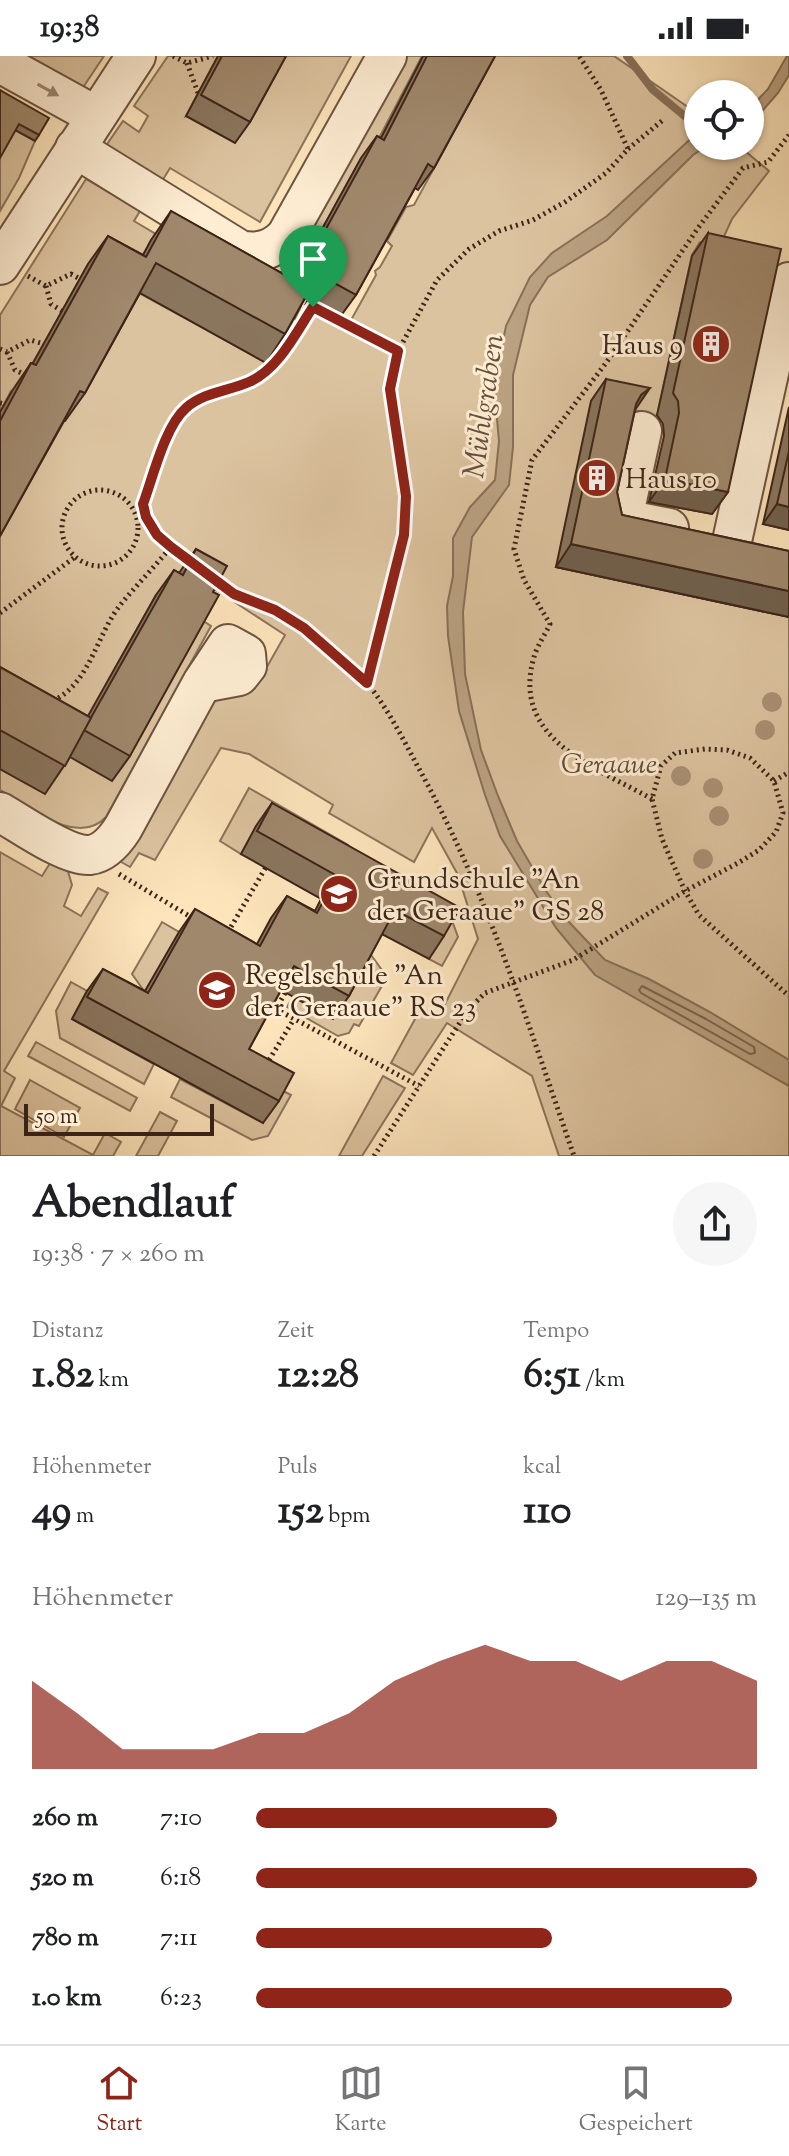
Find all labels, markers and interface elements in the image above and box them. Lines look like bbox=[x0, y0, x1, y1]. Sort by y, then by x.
text: 19:38 bbox=[40, 7, 99, 50]
map controls bbox=[684, 80, 764, 160]
button: locate bbox=[684, 80, 764, 160]
one-way arrow bbox=[37, 82, 59, 96]
pin bbox=[279, 225, 347, 307]
icon: arrive bbox=[291, 237, 335, 281]
building icon: Haus 9 bbox=[690, 323, 732, 365]
place label: Haus 9 bbox=[602, 327, 683, 367]
water label: Mühlgraben bbox=[454, 331, 517, 481]
building icon: Haus 10 bbox=[576, 457, 618, 499]
place label: Haus 10 bbox=[625, 461, 717, 501]
park label: Geraaue bbox=[561, 746, 657, 786]
place label: Grundschule "An der Geraaue" GS 28 bbox=[367, 861, 604, 933]
school or university icon: Grundschule "An der Geraaue" GS 28 bbox=[318, 873, 360, 915]
place label: Regelschule "An der Geraaue" RS 23 bbox=[245, 957, 476, 1029]
school or university icon: Regelschule "An der Geraaue" RS 23 bbox=[196, 969, 238, 1011]
scale bar bbox=[24, 1100, 214, 1136]
text: 50 m bbox=[36, 1102, 78, 1134]
text: Abendlauf bbox=[32, 1174, 235, 1237]
button: share bbox=[673, 1182, 757, 1266]
text: 19:38 · 7 × 260 m bbox=[32, 1236, 205, 1273]
text: Distanz bbox=[32, 1316, 103, 1348]
text: Zeit bbox=[278, 1316, 314, 1348]
text: Tempo bbox=[523, 1316, 589, 1348]
text: 1.82 bbox=[32, 1348, 94, 1405]
text: 12:28 bbox=[278, 1348, 359, 1405]
text: 6:51 bbox=[523, 1348, 581, 1405]
text: km bbox=[94, 1365, 129, 1397]
text: /km bbox=[581, 1365, 625, 1397]
text: Höhenmeter bbox=[32, 1452, 151, 1484]
text: Puls bbox=[278, 1452, 317, 1484]
text: kcal bbox=[523, 1452, 561, 1484]
text: 49 bbox=[32, 1484, 71, 1541]
text: 152 bbox=[278, 1484, 324, 1541]
text: 110 bbox=[523, 1484, 571, 1541]
text: m bbox=[71, 1501, 94, 1533]
text: bpm bbox=[324, 1501, 371, 1533]
text: Höhenmeter bbox=[32, 1580, 173, 1617]
text: 129–135 m bbox=[655, 1580, 757, 1617]
text: 260 m bbox=[32, 1800, 98, 1837]
text: 7:10 bbox=[160, 1800, 202, 1837]
text: 520 m bbox=[32, 1860, 94, 1897]
text: 6:18 bbox=[160, 1860, 201, 1897]
text: 780 m bbox=[32, 1920, 99, 1957]
text: 7:11 bbox=[160, 1920, 197, 1957]
text: 1.0 km bbox=[32, 1980, 102, 2017]
text: 6:23 bbox=[160, 1980, 202, 2017]
tab: Start bbox=[96, 2061, 142, 2141]
tab: Karte bbox=[335, 2061, 386, 2141]
tab: Gespeichert bbox=[579, 2061, 693, 2141]

